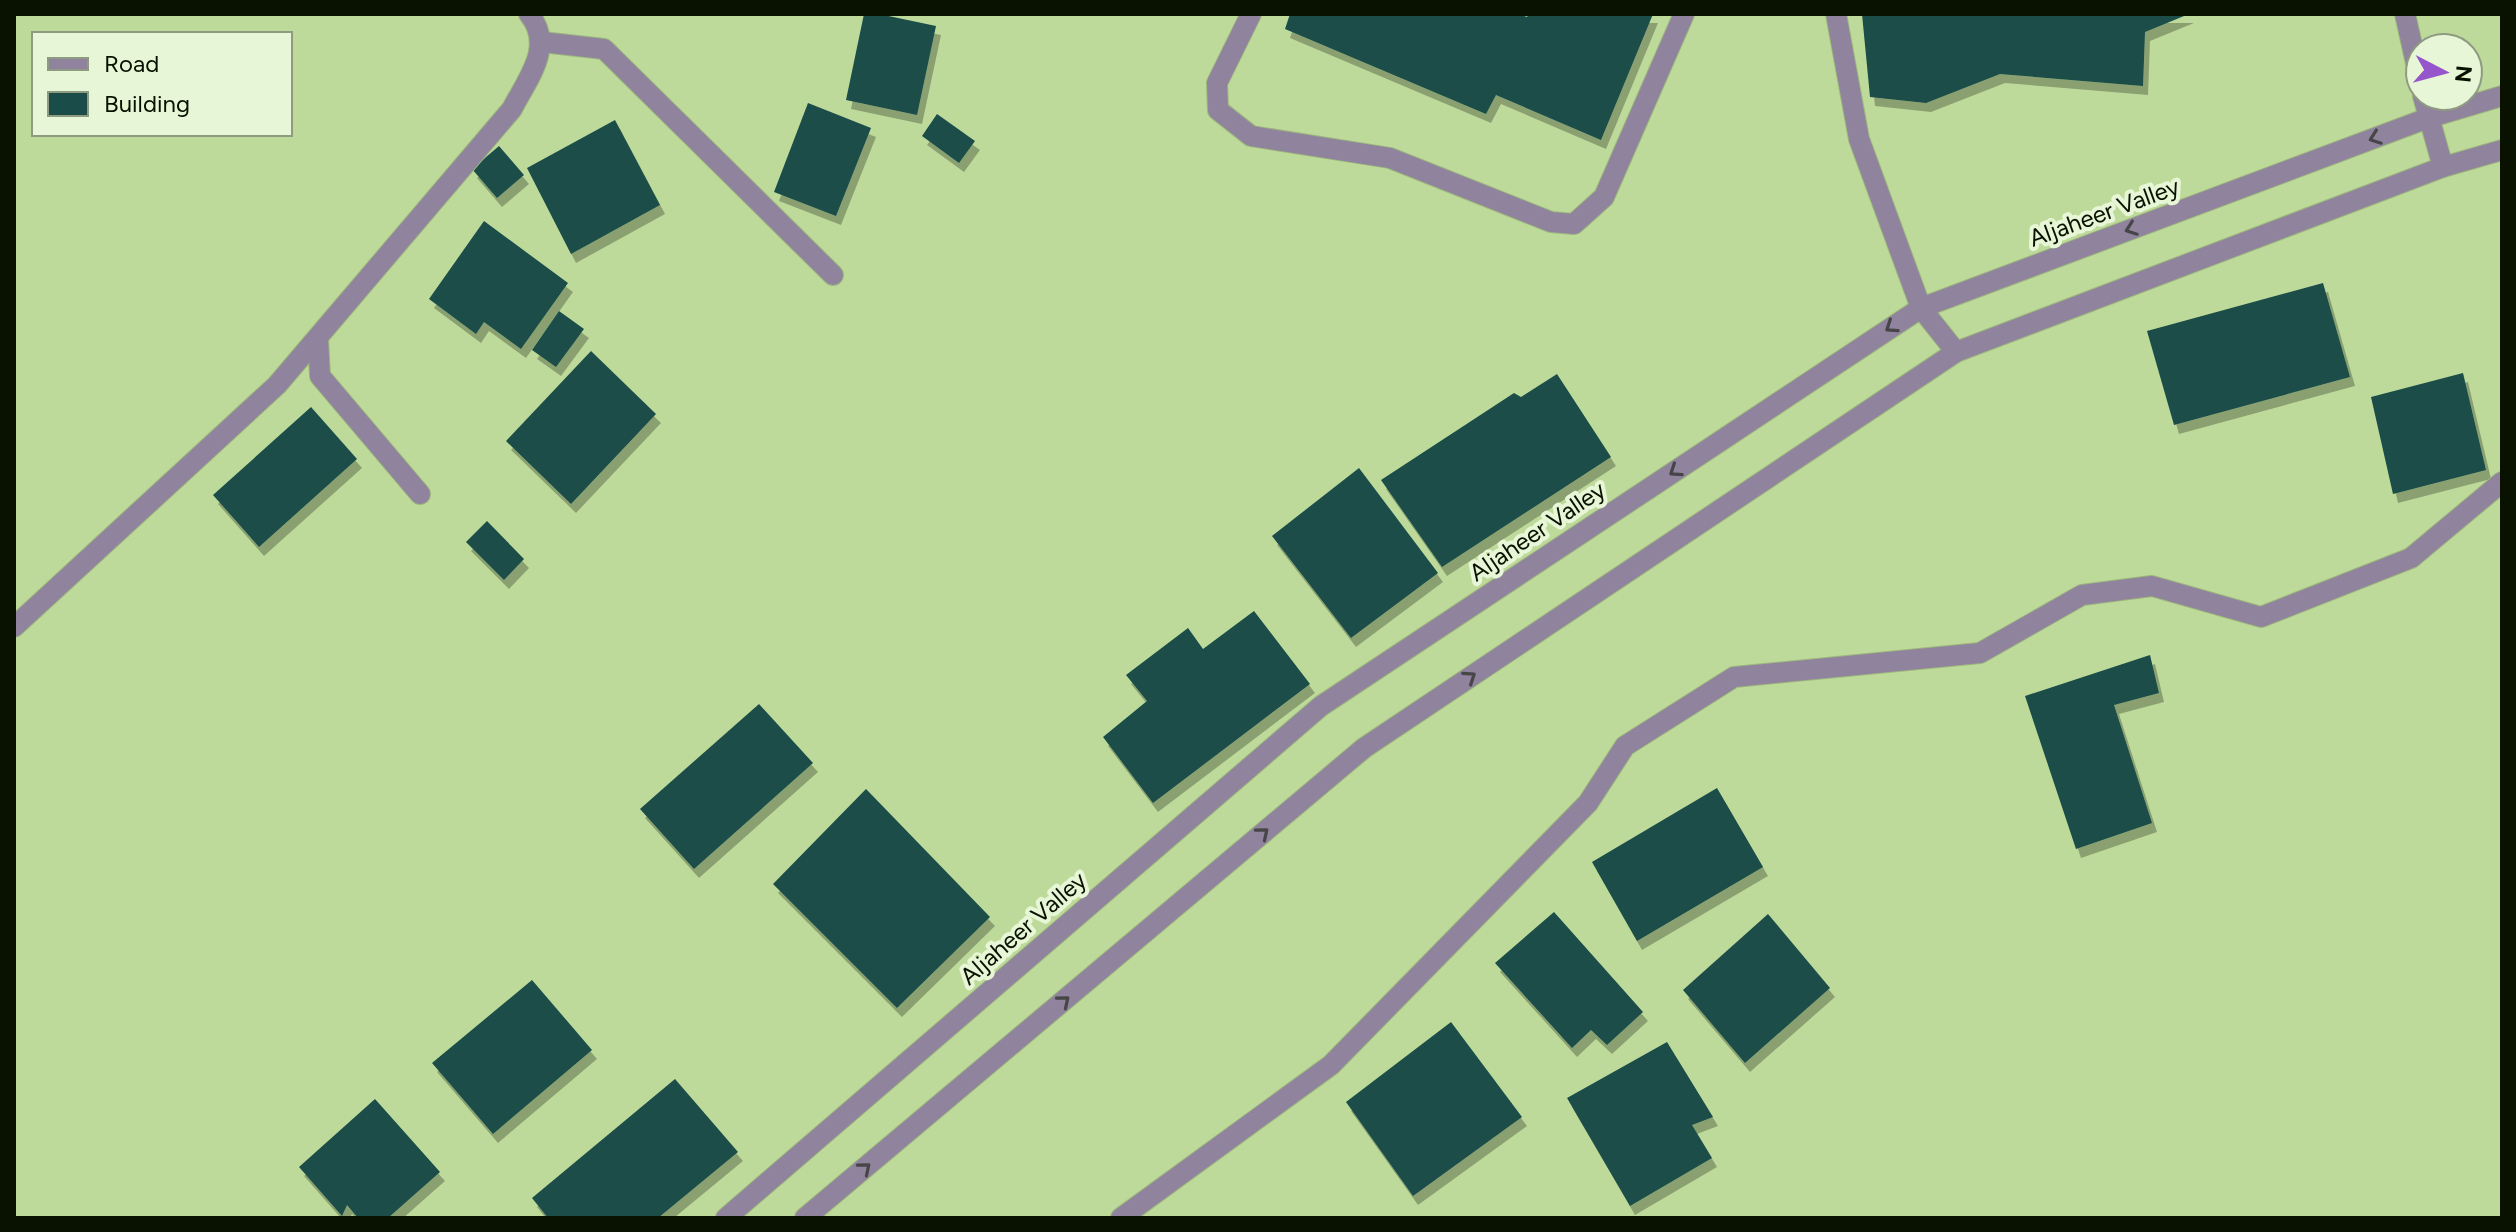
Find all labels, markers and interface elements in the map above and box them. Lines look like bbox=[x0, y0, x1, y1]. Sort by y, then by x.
legend bbox=[32, 32, 292, 136]
north arrow bbox=[2404, 32, 2484, 112]
text: Road bbox=[104, 49, 159, 78]
text: N bbox=[2449, 64, 2478, 84]
text: Building bbox=[104, 89, 190, 118]
one-way arrow bbox=[2369, 128, 2383, 145]
street label: Aljaheer Valley bbox=[2025, 171, 2183, 253]
one-way arrow bbox=[2125, 219, 2139, 236]
one-way arrow bbox=[1886, 318, 1900, 333]
one-way arrow bbox=[1669, 461, 1683, 476]
street label: Aljaheer Valley bbox=[1464, 475, 1611, 587]
one-way arrow bbox=[1462, 672, 1476, 687]
one-way arrow bbox=[1253, 828, 1268, 843]
street label: Aljaheer Valley bbox=[954, 865, 1092, 991]
one-way arrow bbox=[1054, 996, 1069, 1011]
one-way arrow bbox=[855, 1163, 870, 1178]

